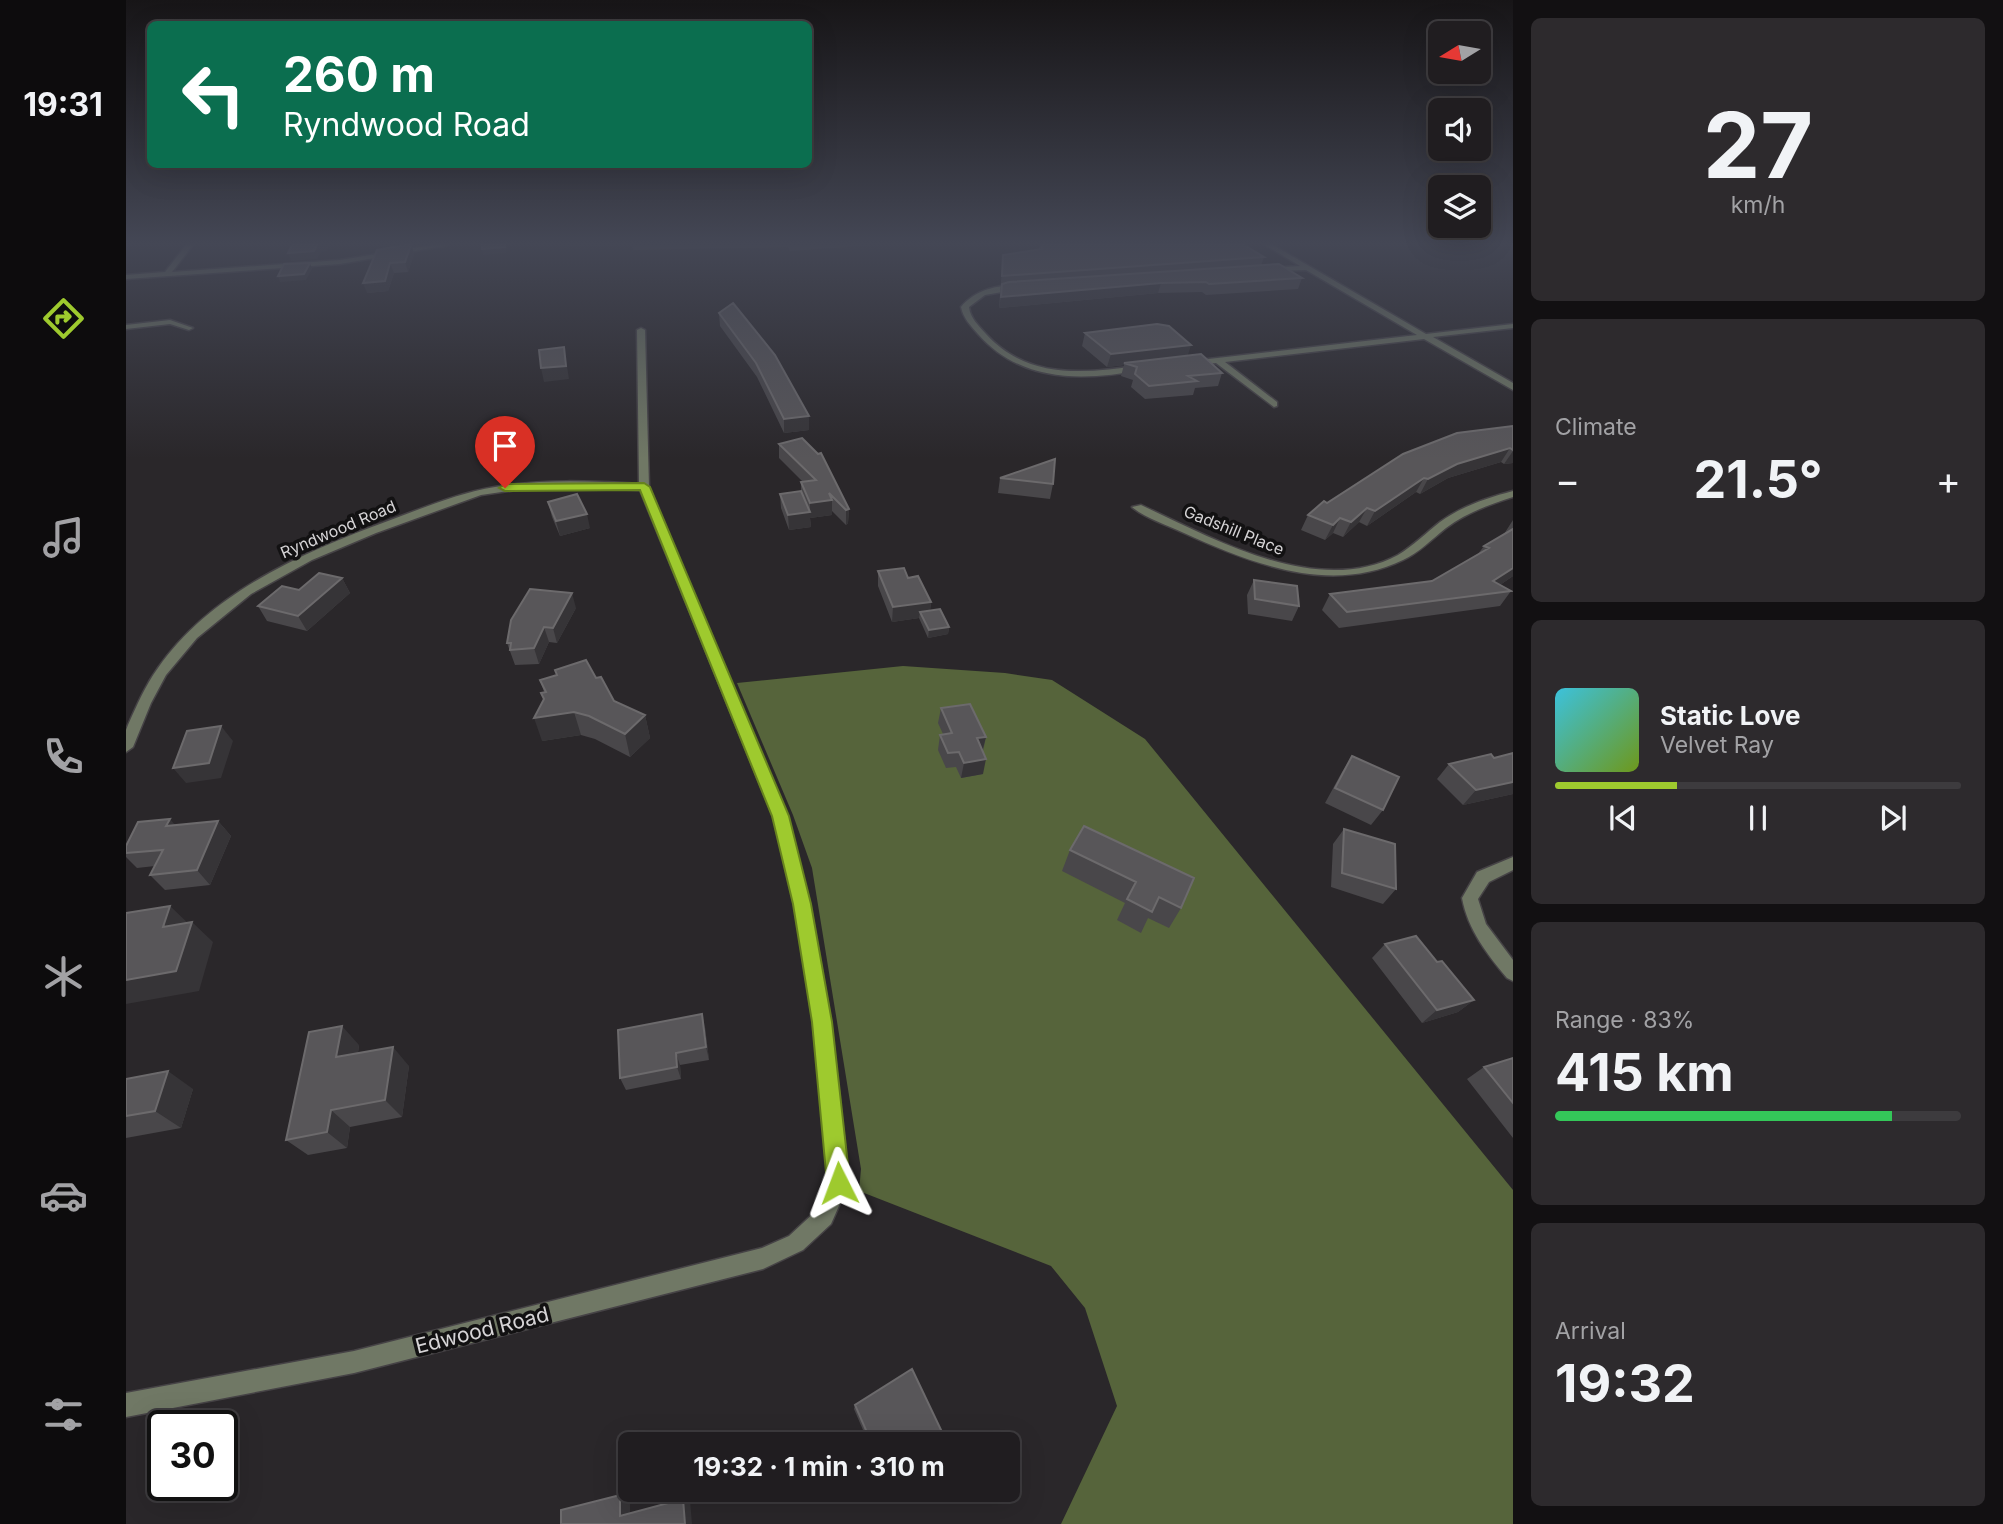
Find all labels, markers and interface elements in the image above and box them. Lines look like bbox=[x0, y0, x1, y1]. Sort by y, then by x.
north arrow bbox=[1428, 21, 1491, 84]
map controls bbox=[1428, 21, 1491, 238]
text: 260 m bbox=[283, 45, 435, 104]
icon: left bbox=[168, 49, 259, 140]
text: 19:31 bbox=[23, 85, 103, 124]
text: 27 bbox=[1703, 90, 1813, 200]
button: sound bbox=[1428, 98, 1491, 161]
text: Ryndwood Road bbox=[283, 105, 530, 144]
button: layers bbox=[1428, 175, 1491, 238]
text: km/h bbox=[1731, 191, 1785, 219]
icon: directions bbox=[39, 294, 88, 343]
text: Climate bbox=[1555, 413, 1637, 441]
pin bbox=[475, 416, 535, 488]
icon: arrive bbox=[486, 427, 524, 465]
text: 21.5° bbox=[1693, 448, 1823, 511]
text: − bbox=[1555, 457, 1580, 503]
text: + bbox=[1936, 457, 1961, 503]
street label: Ryndwood Road bbox=[277, 496, 399, 562]
street label: Gadshill Place bbox=[1181, 501, 1287, 559]
icon: music bbox=[39, 513, 88, 562]
text: Static Love bbox=[1660, 700, 1801, 731]
text: Velvet Ray bbox=[1660, 731, 1774, 759]
icon: phone bbox=[39, 732, 88, 781]
icon: previous bbox=[1604, 799, 1642, 837]
icon: pause bbox=[1739, 799, 1777, 837]
icon: next bbox=[1874, 799, 1912, 837]
icon: climate bbox=[39, 952, 88, 1001]
text: Range · 83% bbox=[1555, 1006, 1694, 1034]
text: 415 km bbox=[1555, 1041, 1734, 1104]
position arrow bbox=[802, 1146, 876, 1220]
icon: car bbox=[39, 1171, 88, 1220]
street label: Edwood Road bbox=[413, 1301, 551, 1359]
text: Arrival bbox=[1555, 1317, 1626, 1345]
text: 19:32 bbox=[1555, 1352, 1695, 1415]
icon: filters bbox=[39, 1390, 88, 1439]
speed limit sign: 30 bbox=[147, 1410, 238, 1501]
text: 19:32 · 1 min · 310 m bbox=[693, 1451, 945, 1482]

